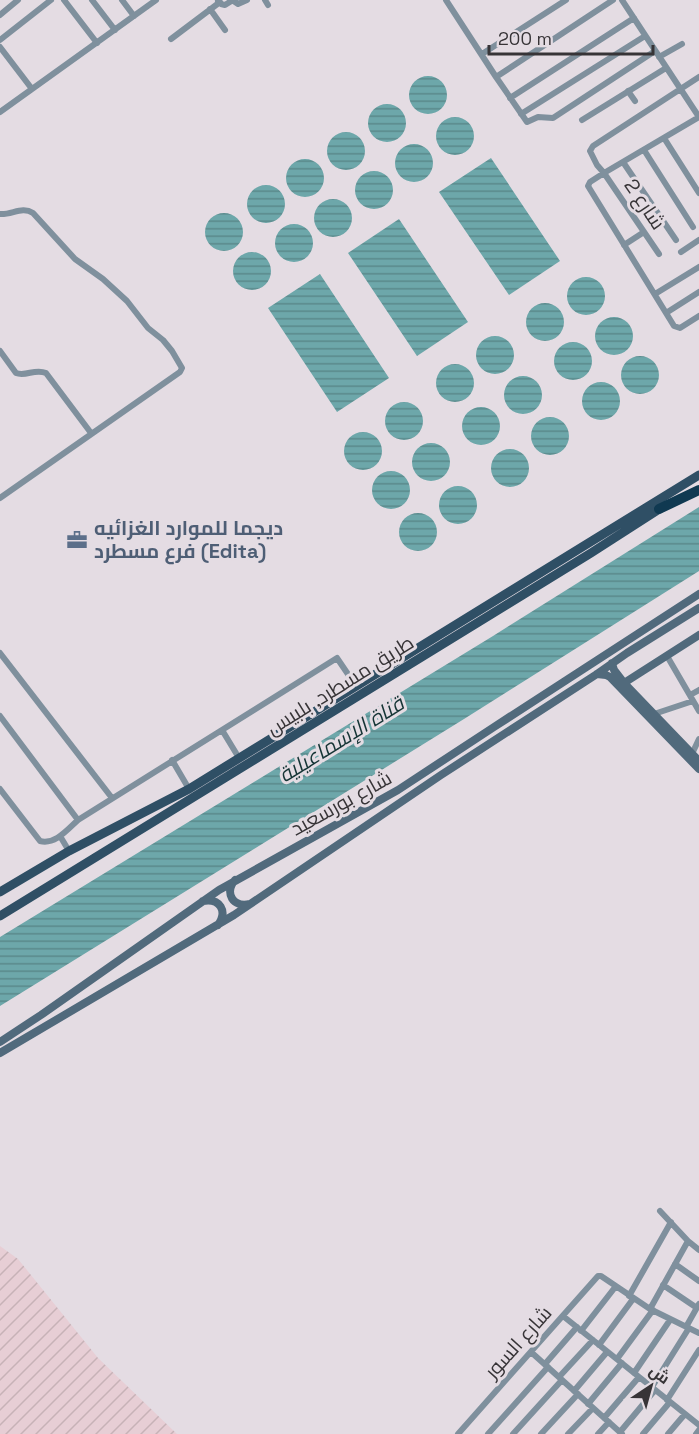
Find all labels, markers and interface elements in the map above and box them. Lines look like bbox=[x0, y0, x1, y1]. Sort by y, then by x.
scale bar bbox=[489, 18, 652, 56]
text: 200 m bbox=[498, 27, 552, 50]
street label: شارع 2 bbox=[618, 174, 671, 235]
place label: ديجما للموارد الغزائيه فرع مسطرد (Edita) bbox=[94, 515, 283, 565]
office icon: ديجما للموارد الغزائيه فرع مسطرد (Edita) bbox=[65, 528, 89, 552]
street label: طريق مسطرد, بلبيس bbox=[261, 629, 419, 741]
water label: قناة الإسماعيلية bbox=[273, 689, 410, 788]
street label: شارع بورسعيد bbox=[286, 765, 397, 842]
street label: شارع السور bbox=[478, 1300, 558, 1385]
north arrow bbox=[621, 1356, 681, 1416]
text: ش bbox=[645, 1360, 674, 1389]

